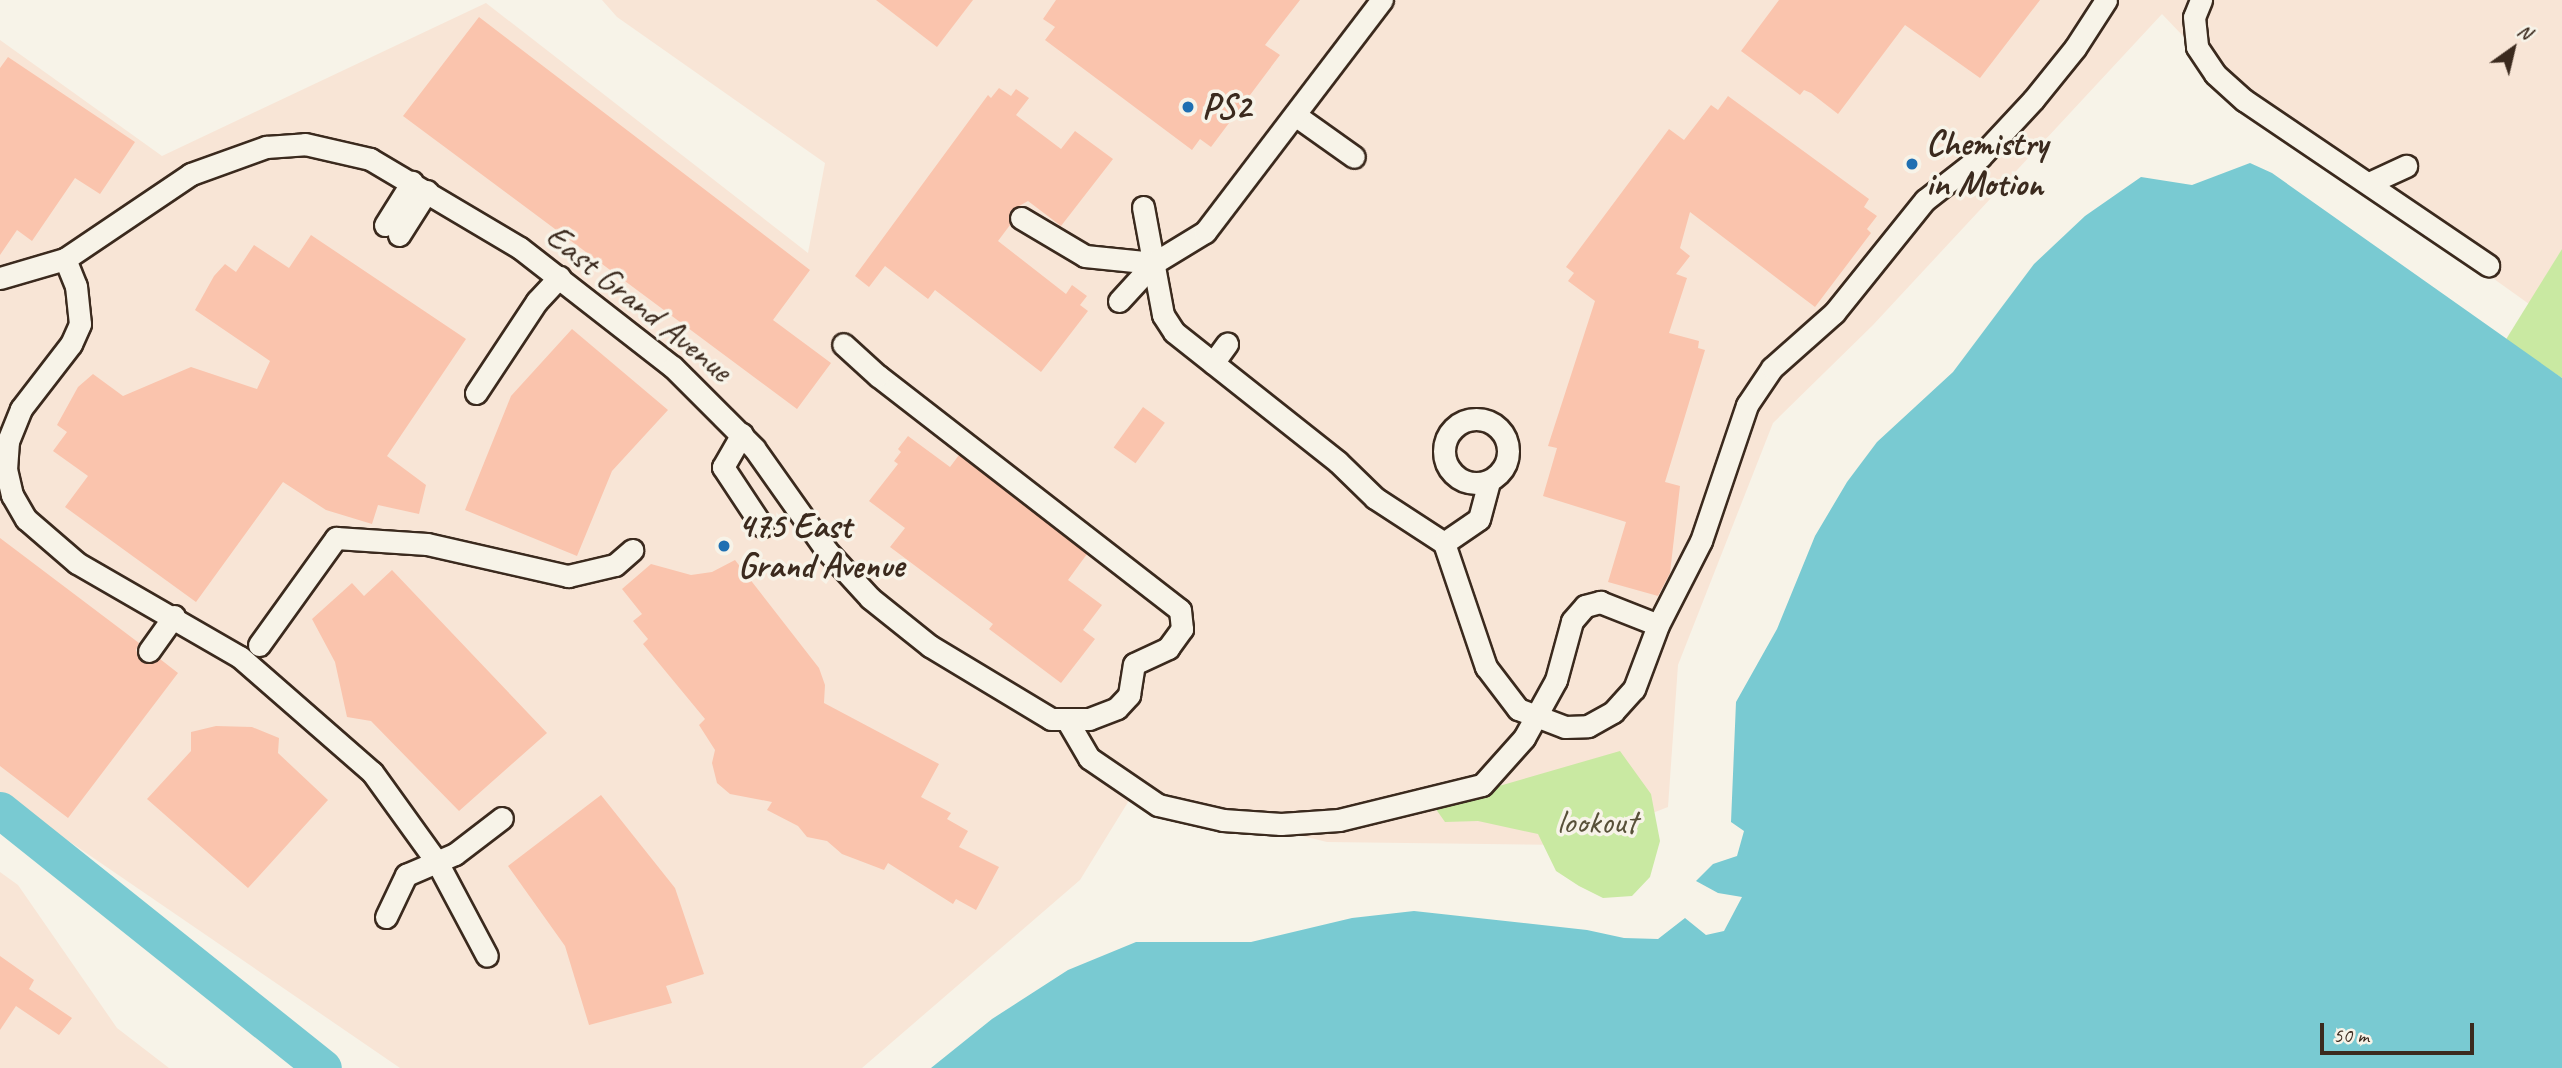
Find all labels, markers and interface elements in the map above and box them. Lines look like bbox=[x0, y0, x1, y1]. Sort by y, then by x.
north arrow bbox=[2478, 14, 2548, 84]
text: N bbox=[2513, 18, 2536, 45]
place label: PS2 bbox=[1202, 86, 1251, 128]
marker: PS2 bbox=[1180, 99, 1196, 115]
place label: Chemistry in Motion bbox=[1926, 123, 2048, 205]
marker: Chemistry in Motion bbox=[1904, 156, 1920, 172]
street label: East Grand Avenue bbox=[537, 215, 741, 391]
place label: 475 East Grand Avenue bbox=[738, 505, 904, 587]
marker: 475 East Grand Avenue bbox=[716, 538, 732, 554]
park label: lookout bbox=[1557, 801, 1637, 843]
scale bar bbox=[2324, 1009, 2478, 1052]
text: 50 m bbox=[2333, 1022, 2369, 1048]

